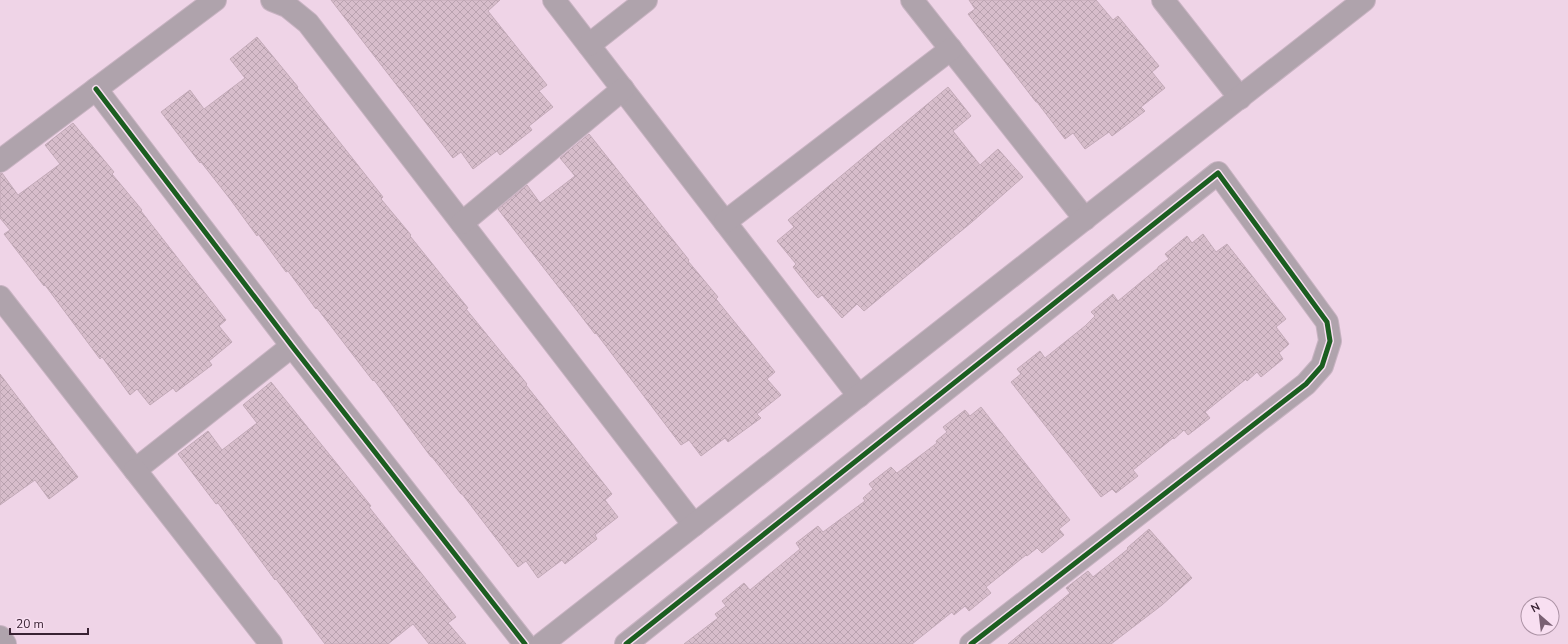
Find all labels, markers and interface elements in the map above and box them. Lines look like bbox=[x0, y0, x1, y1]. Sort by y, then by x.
north arrow bbox=[1520, 596, 1560, 636]
text: N bbox=[1528, 599, 1543, 616]
scale bar bbox=[10, 610, 88, 636]
text: 20 m bbox=[16, 616, 44, 632]

